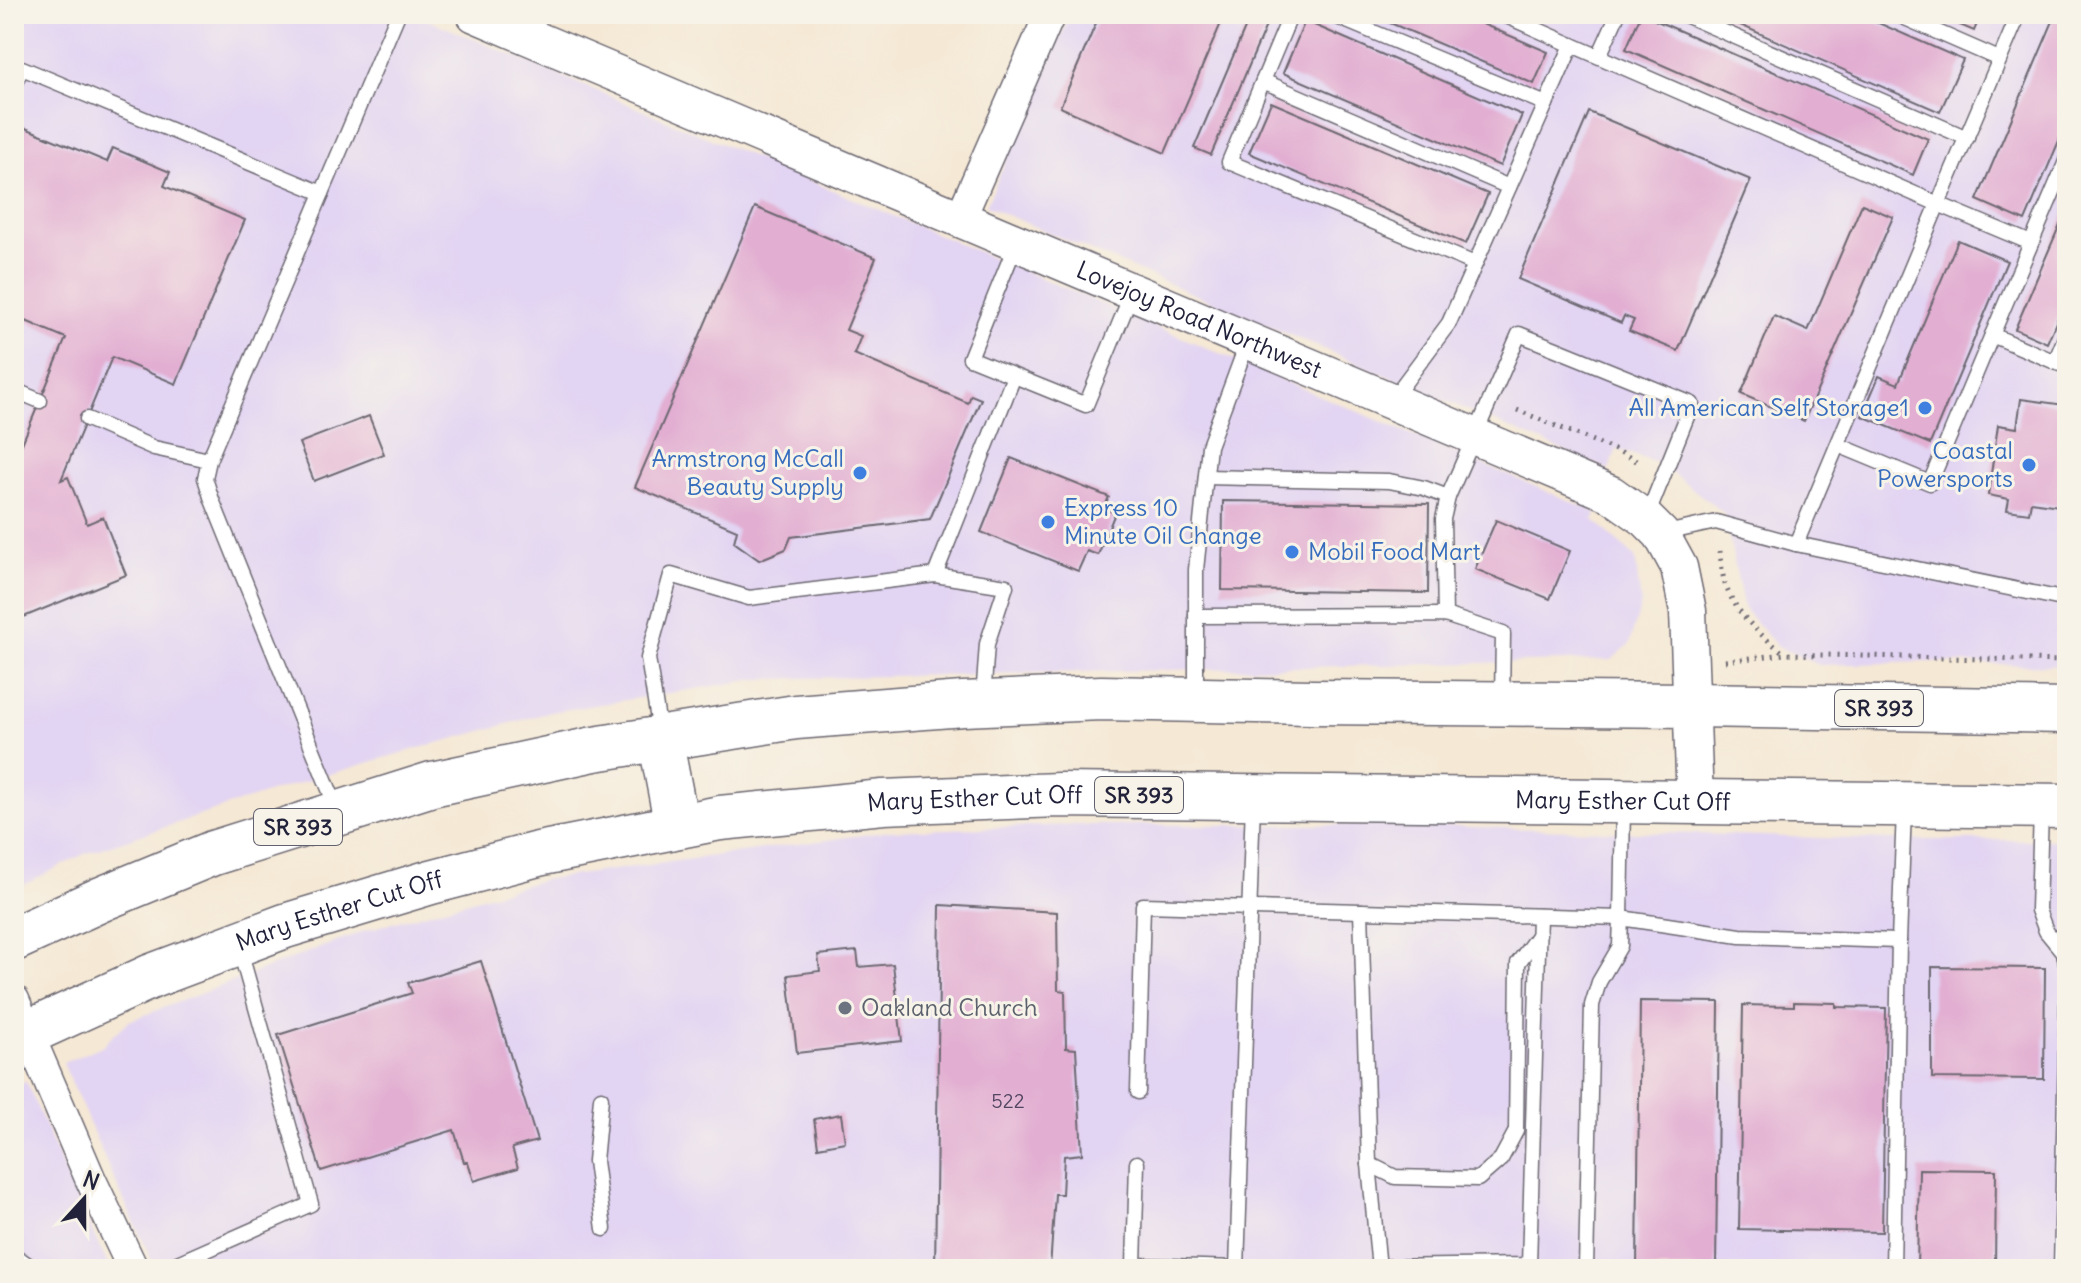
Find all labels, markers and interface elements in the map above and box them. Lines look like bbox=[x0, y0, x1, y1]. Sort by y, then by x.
street label: Lovejoy Road Northwest bbox=[1072, 254, 1327, 384]
place label: All American Self Storage1 bbox=[1629, 392, 1909, 422]
marker: All American Self Storage1 bbox=[1916, 399, 1934, 417]
place label: Coastal Powersports bbox=[1877, 435, 2013, 493]
place label: Armstrong McCall Beauty Supply bbox=[651, 443, 844, 501]
marker: Coastal Powersports bbox=[2020, 456, 2038, 474]
marker: Armstrong McCall Beauty Supply bbox=[851, 464, 869, 482]
place label: Express 10 Minute Oil Change bbox=[1064, 492, 1262, 550]
marker: Express 10 Minute Oil Change bbox=[1039, 513, 1057, 531]
place label: Mobil Food Mart bbox=[1308, 536, 1481, 566]
marker: Mobil Food Mart bbox=[1283, 543, 1301, 561]
road number: SR 393 bbox=[1835, 690, 1923, 726]
road number: SR 393 bbox=[1095, 777, 1183, 813]
street label: Mary Esther Cut Off bbox=[866, 779, 1084, 817]
street label: Mary Esther Cut Off bbox=[1515, 784, 1732, 816]
road number: SR 393 bbox=[254, 809, 342, 845]
street label: Mary Esther Cut Off bbox=[231, 863, 447, 957]
place label: Oakland Church bbox=[861, 992, 1038, 1022]
marker: Oakland Church bbox=[836, 999, 854, 1017]
house number: 522 bbox=[991, 1088, 1025, 1113]
north arrow bbox=[44, 1159, 124, 1239]
text: N bbox=[79, 1165, 103, 1196]

